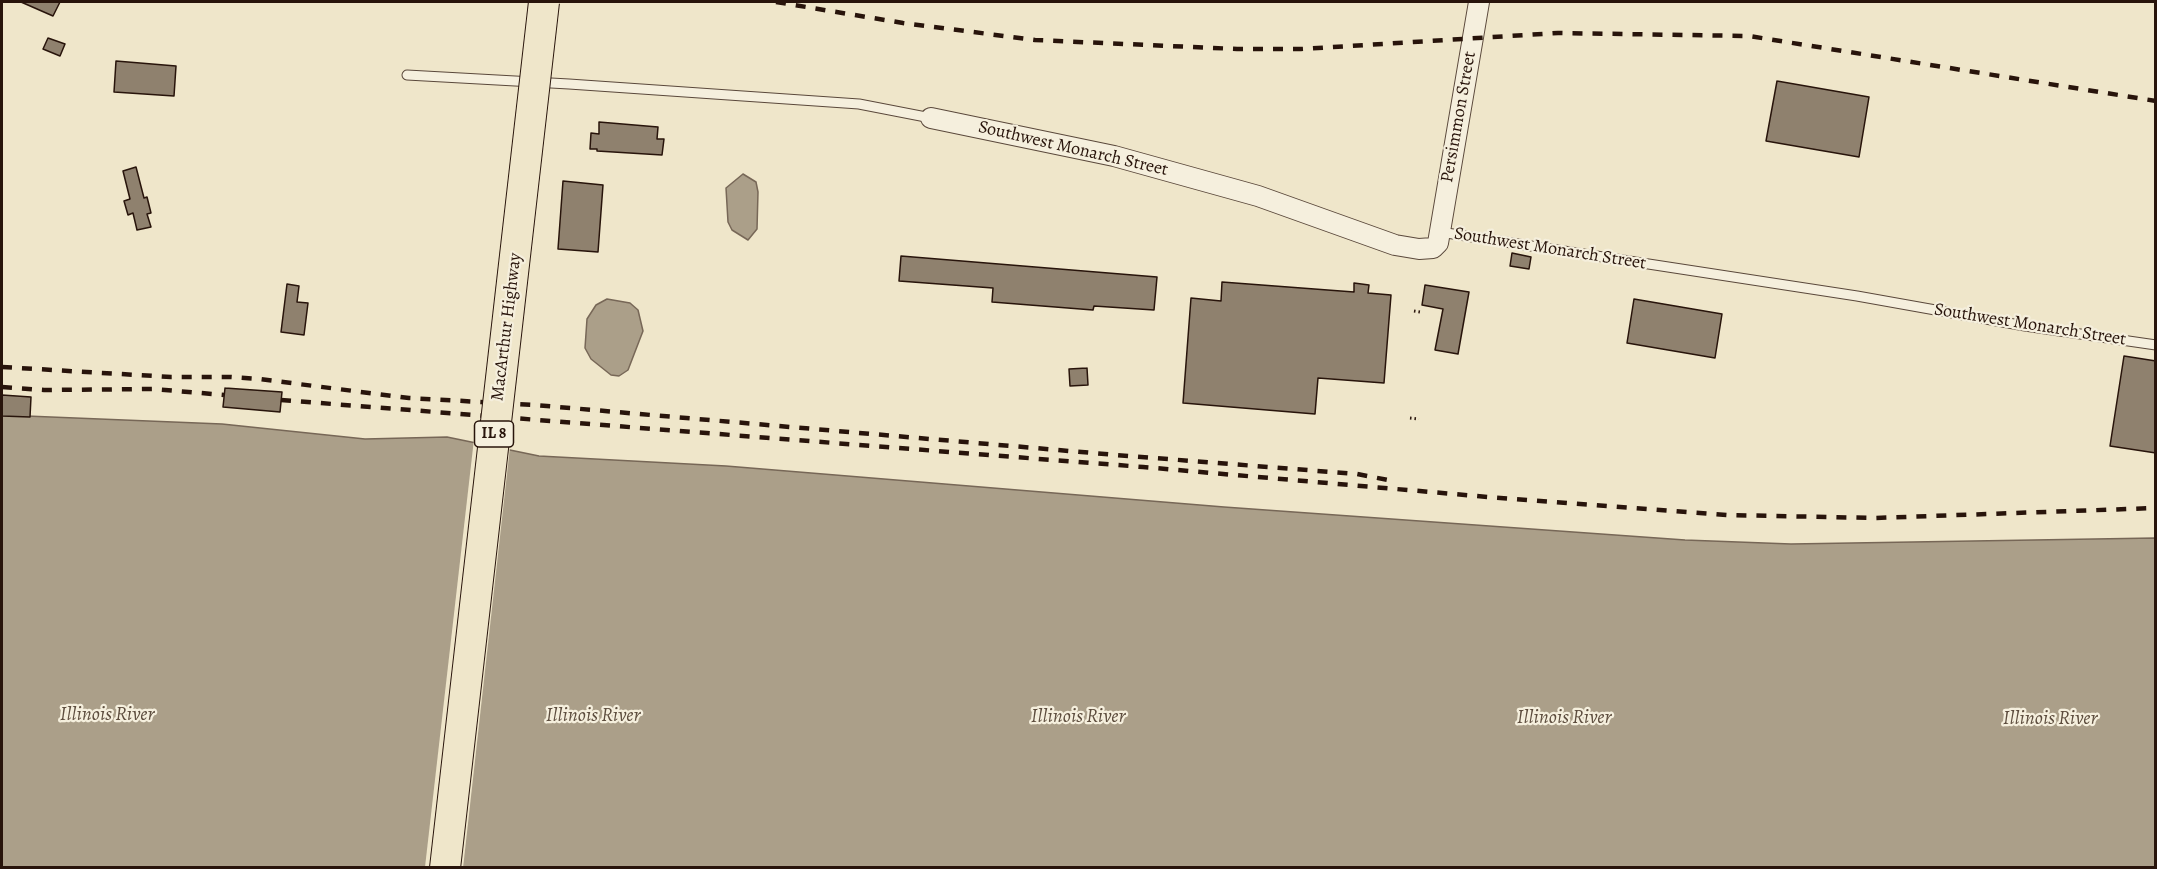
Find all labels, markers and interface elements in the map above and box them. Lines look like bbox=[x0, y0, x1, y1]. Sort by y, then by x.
street label: Persimmon Street bbox=[1437, 50, 1481, 184]
street label: Southwest Monarch Street bbox=[976, 117, 1170, 181]
street label: Southwest Monarch Street bbox=[1452, 223, 1648, 275]
street label: MacArthur Highway bbox=[487, 252, 527, 402]
street label: Southwest Monarch Street bbox=[1932, 299, 2128, 351]
road number: IL 8 bbox=[474, 421, 514, 447]
water label: Illinois River bbox=[60, 703, 154, 727]
water label: Illinois River bbox=[546, 704, 640, 728]
water label: Illinois River bbox=[1031, 705, 1125, 729]
water label: Illinois River bbox=[1517, 706, 1611, 730]
water label: Illinois River bbox=[2003, 707, 2097, 731]

